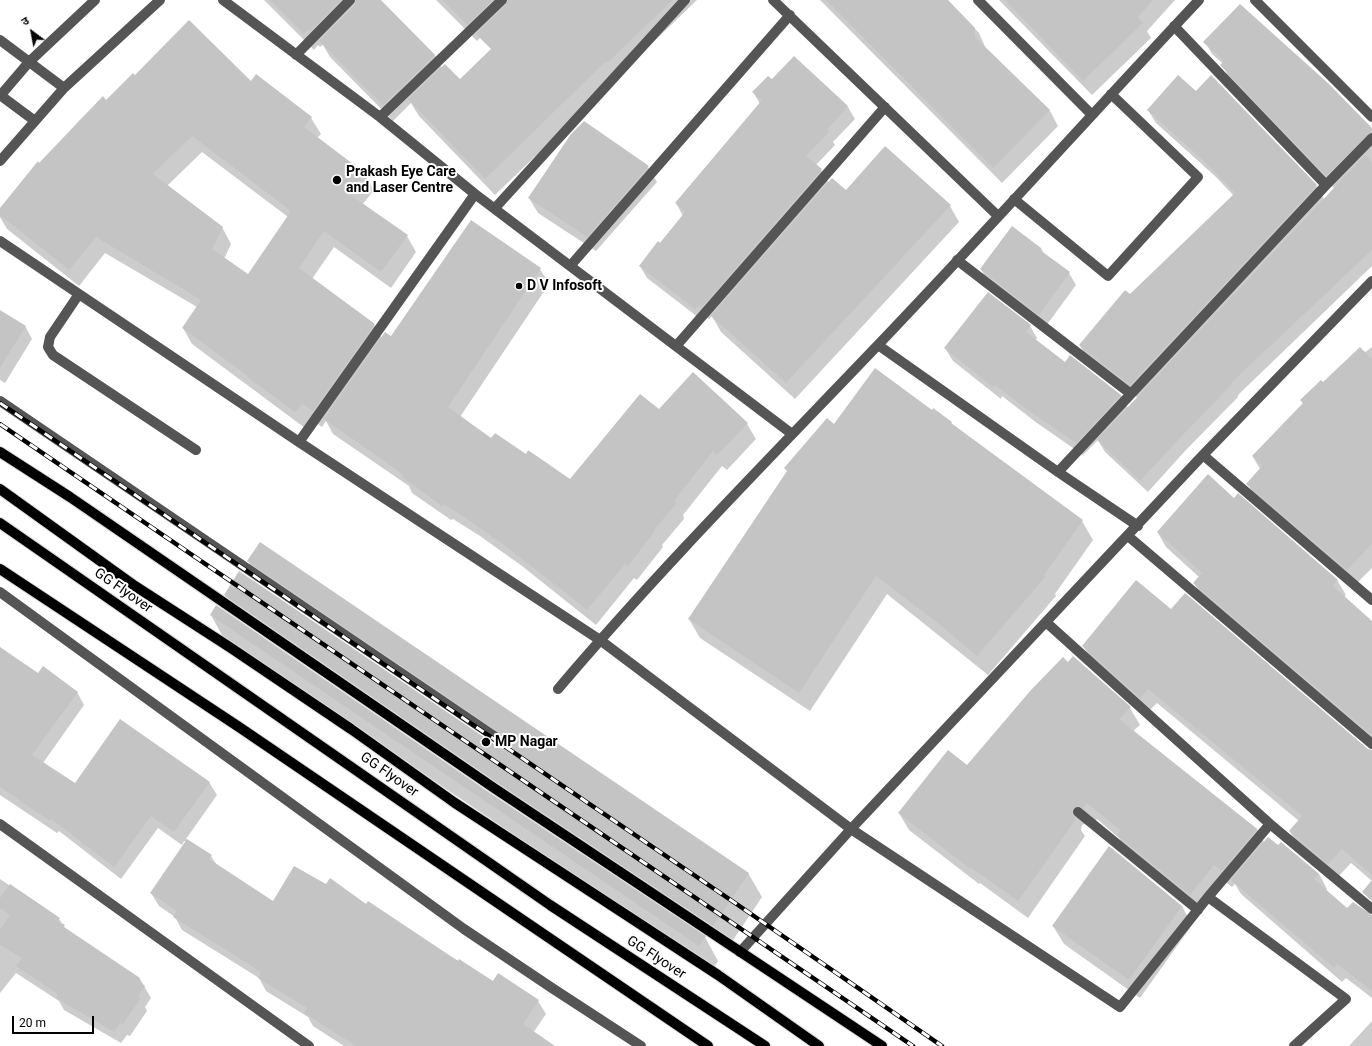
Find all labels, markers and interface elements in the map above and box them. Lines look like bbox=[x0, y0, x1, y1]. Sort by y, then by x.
north arrow bbox=[12, 12, 52, 52]
text: उ bbox=[19, 14, 32, 29]
place label: Prakash Eye Care and Laser Centre bbox=[346, 164, 456, 196]
marker: Prakash Eye Care and Laser Centre bbox=[331, 174, 343, 186]
place label: D V Infosoft bbox=[527, 278, 602, 294]
marker: D V Infosoft bbox=[514, 281, 524, 291]
street label: GG Flyover bbox=[91, 565, 155, 617]
place label: MP Nagar bbox=[495, 734, 558, 750]
marker: MP Nagar bbox=[480, 736, 492, 748]
street label: GG Flyover bbox=[357, 749, 421, 801]
street label: GG Flyover bbox=[623, 933, 689, 983]
scale bar bbox=[14, 1008, 96, 1034]
text: 20 m bbox=[19, 1016, 46, 1030]

